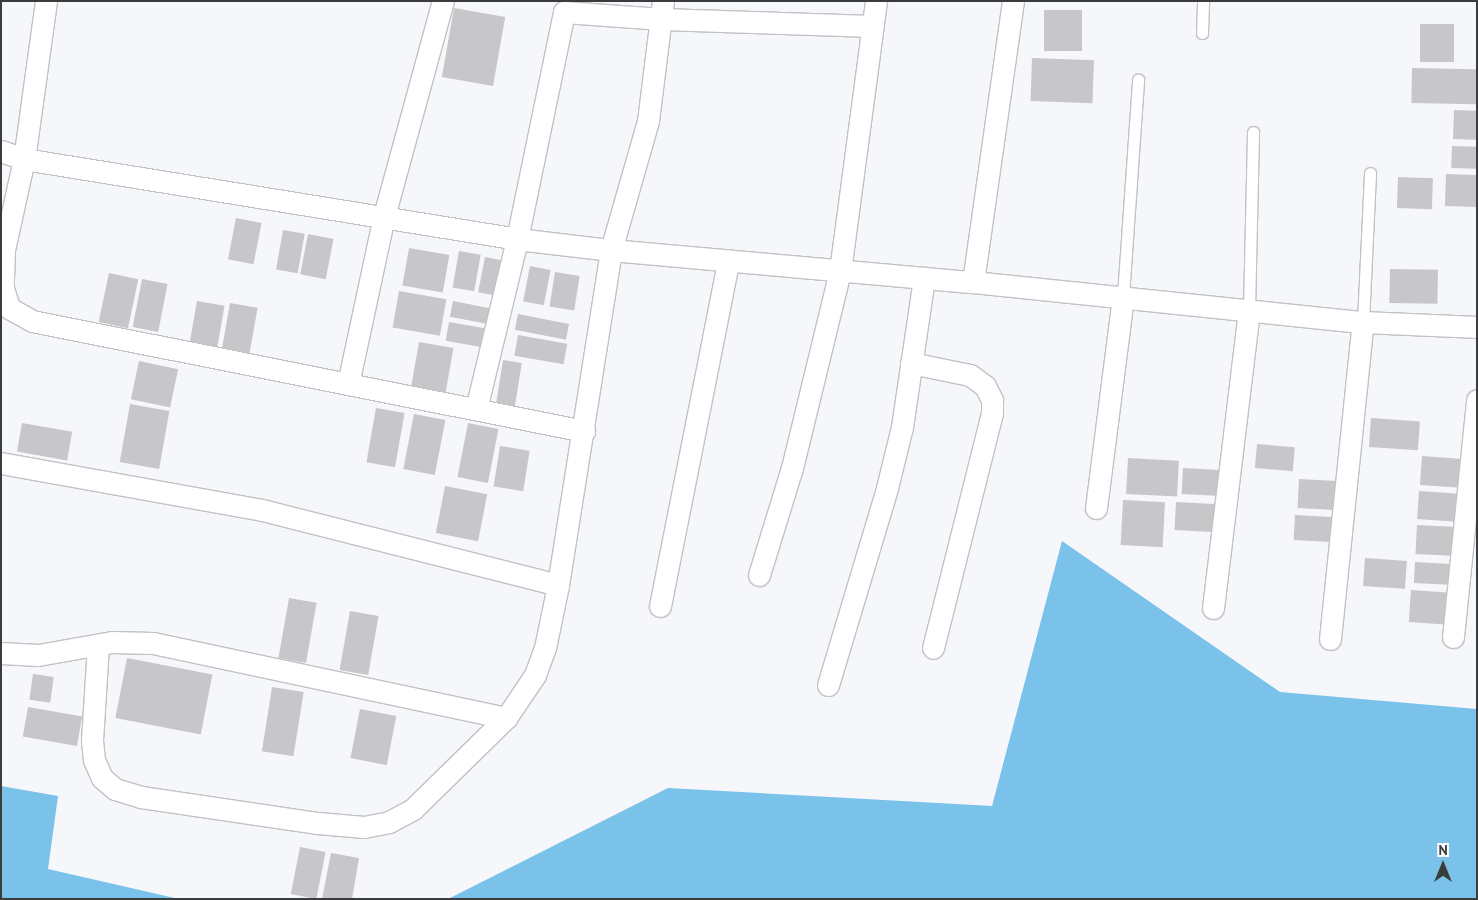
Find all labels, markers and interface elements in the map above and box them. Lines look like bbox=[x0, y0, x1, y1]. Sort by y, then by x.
north arrow bbox=[1418, 840, 1468, 890]
text: N bbox=[1438, 841, 1448, 859]

